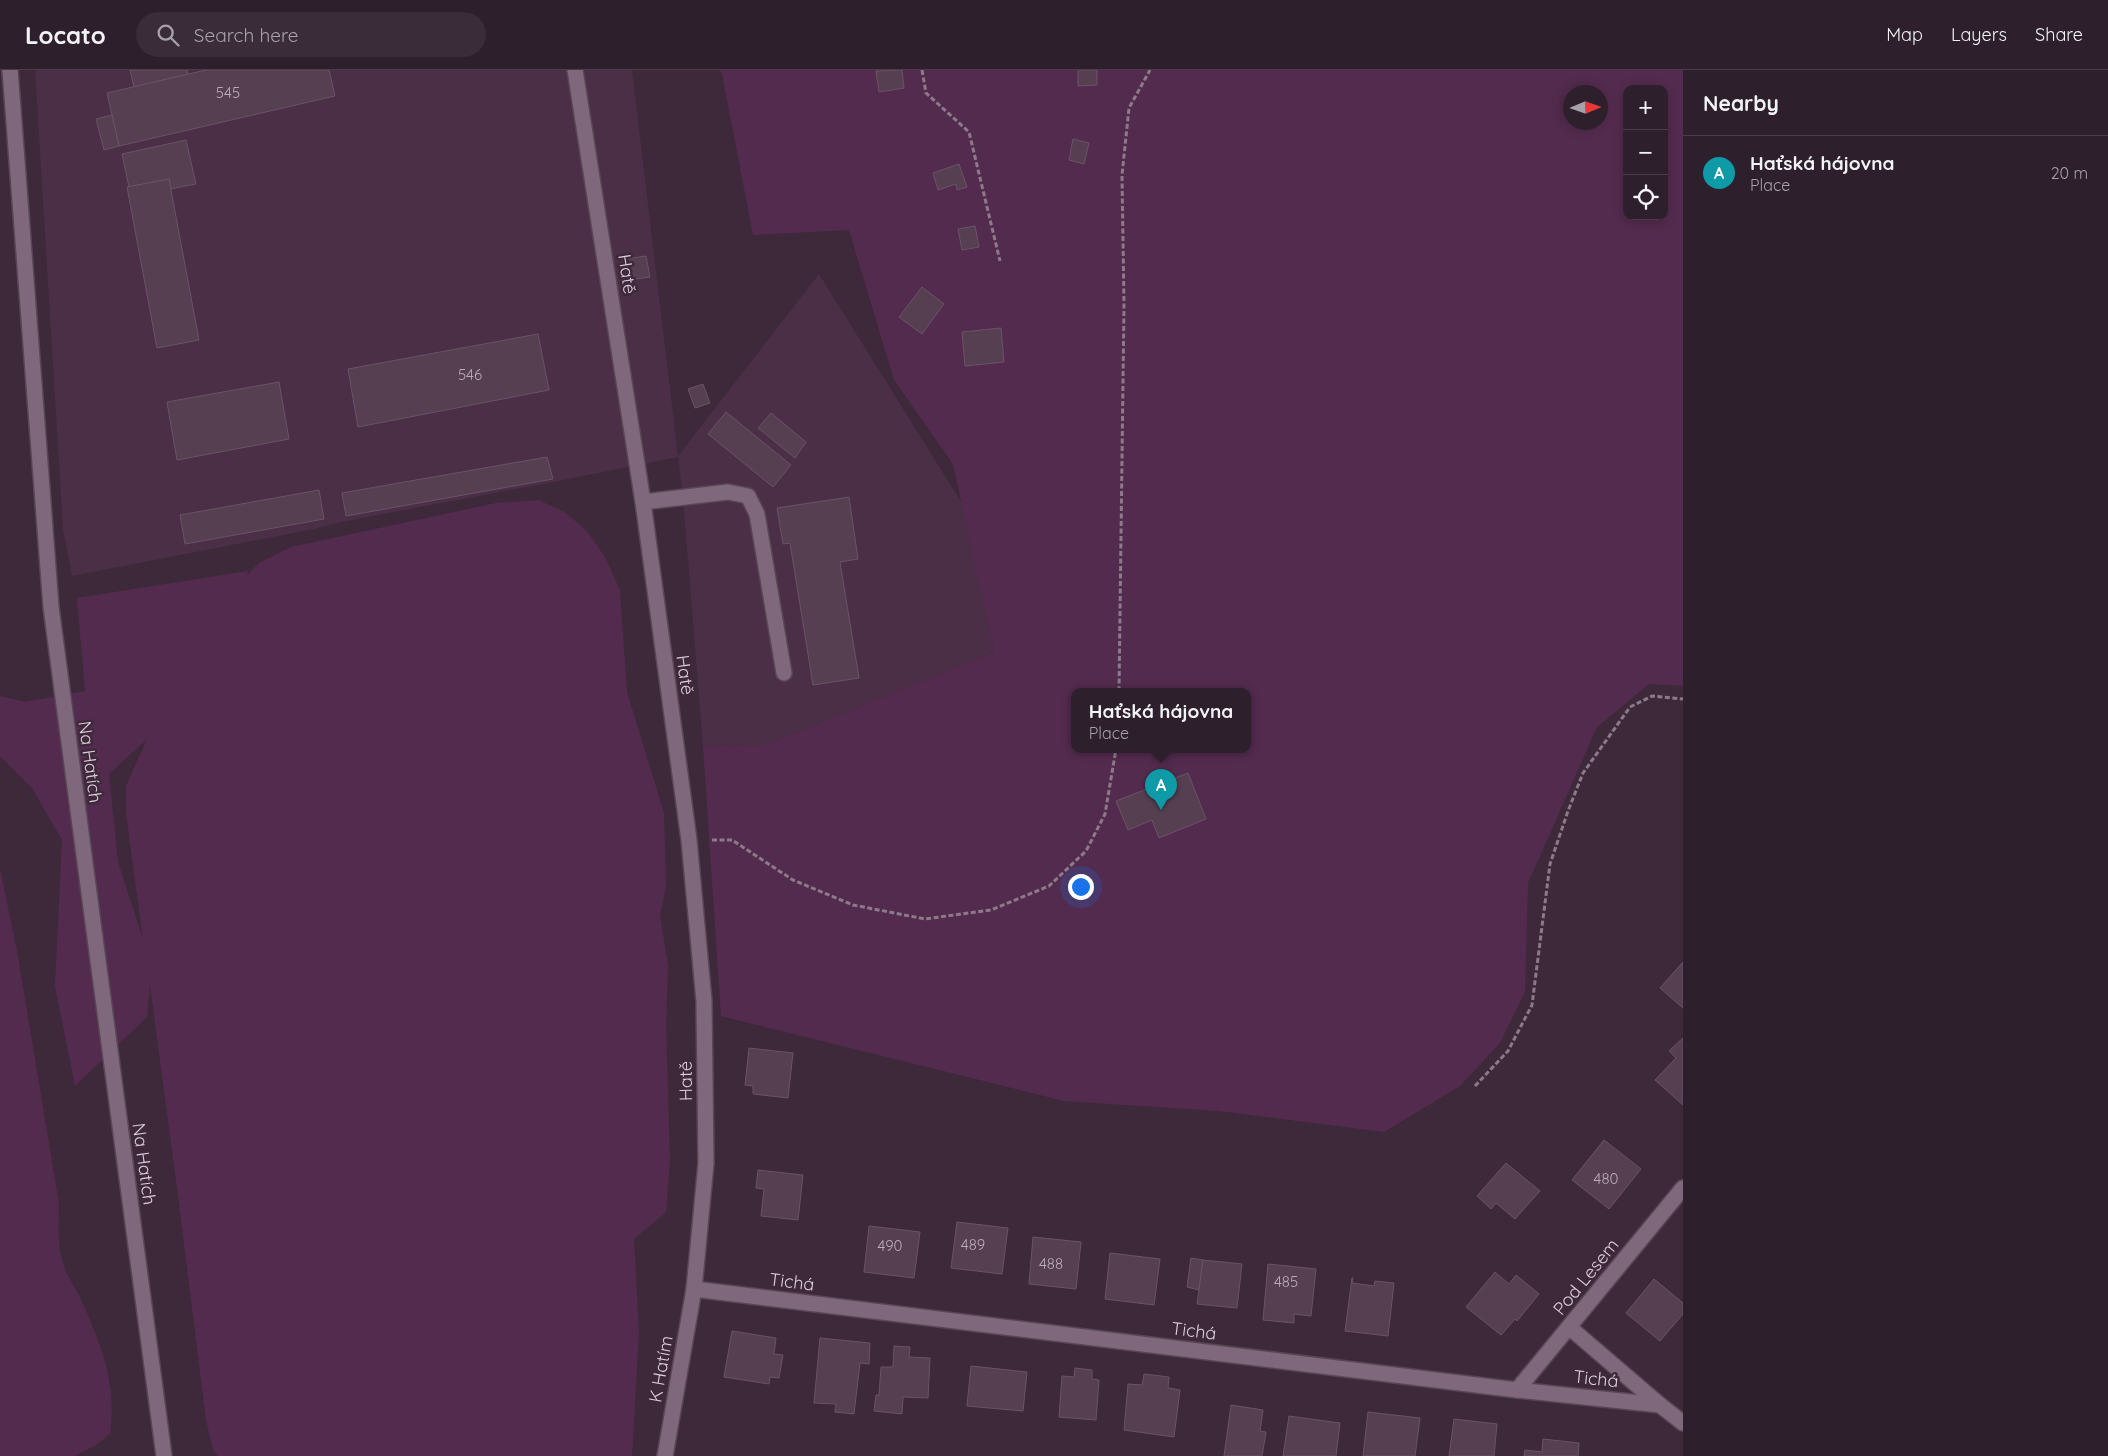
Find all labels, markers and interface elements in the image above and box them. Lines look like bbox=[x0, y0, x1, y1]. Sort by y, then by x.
search box bbox=[136, 12, 486, 57]
text: Locato bbox=[25, 20, 106, 50]
icon: search bbox=[154, 21, 182, 49]
text: Search here bbox=[194, 23, 299, 47]
text: Map bbox=[1886, 23, 1923, 46]
text: Layers bbox=[1951, 23, 2007, 46]
text: Share bbox=[2035, 23, 2083, 46]
house number: 545 bbox=[216, 83, 240, 102]
north arrow bbox=[1563, 85, 1608, 130]
map controls bbox=[1623, 85, 1668, 220]
button: + bbox=[1623, 85, 1668, 130]
text: Nearby bbox=[1703, 90, 1779, 116]
button: − bbox=[1623, 130, 1668, 175]
text: Haťská hájovna bbox=[1750, 151, 1895, 175]
text: A bbox=[1714, 163, 1724, 183]
text: 20 m bbox=[2051, 163, 2088, 183]
button: locate bbox=[1623, 175, 1668, 220]
text: Place bbox=[1750, 175, 1790, 195]
street label: Hatě bbox=[613, 252, 642, 296]
house number: 546 bbox=[458, 365, 482, 384]
street label: Hatě bbox=[671, 653, 700, 696]
popup bbox=[1071, 688, 1251, 753]
text: Haťská hájovna bbox=[1089, 699, 1233, 723]
street label: Na Hatích bbox=[73, 720, 108, 804]
text: Place bbox=[1089, 723, 1129, 743]
pin: A bbox=[1145, 769, 1177, 810]
your location bbox=[1068, 874, 1094, 900]
street label: Hatě bbox=[674, 1061, 697, 1101]
street label: Na Hatích bbox=[127, 1122, 162, 1206]
house number: 480 bbox=[1594, 1169, 1619, 1188]
street label: Pod Lesem bbox=[1548, 1234, 1624, 1320]
house number: 489 bbox=[961, 1235, 985, 1254]
house number: 490 bbox=[878, 1236, 903, 1255]
house number: 488 bbox=[1039, 1254, 1063, 1273]
street label: Tichá bbox=[768, 1267, 816, 1296]
house number: 485 bbox=[1274, 1272, 1298, 1291]
street label: Tichá bbox=[1170, 1316, 1218, 1345]
street label: K Hatím bbox=[643, 1334, 678, 1404]
street label: Tichá bbox=[1572, 1365, 1620, 1392]

